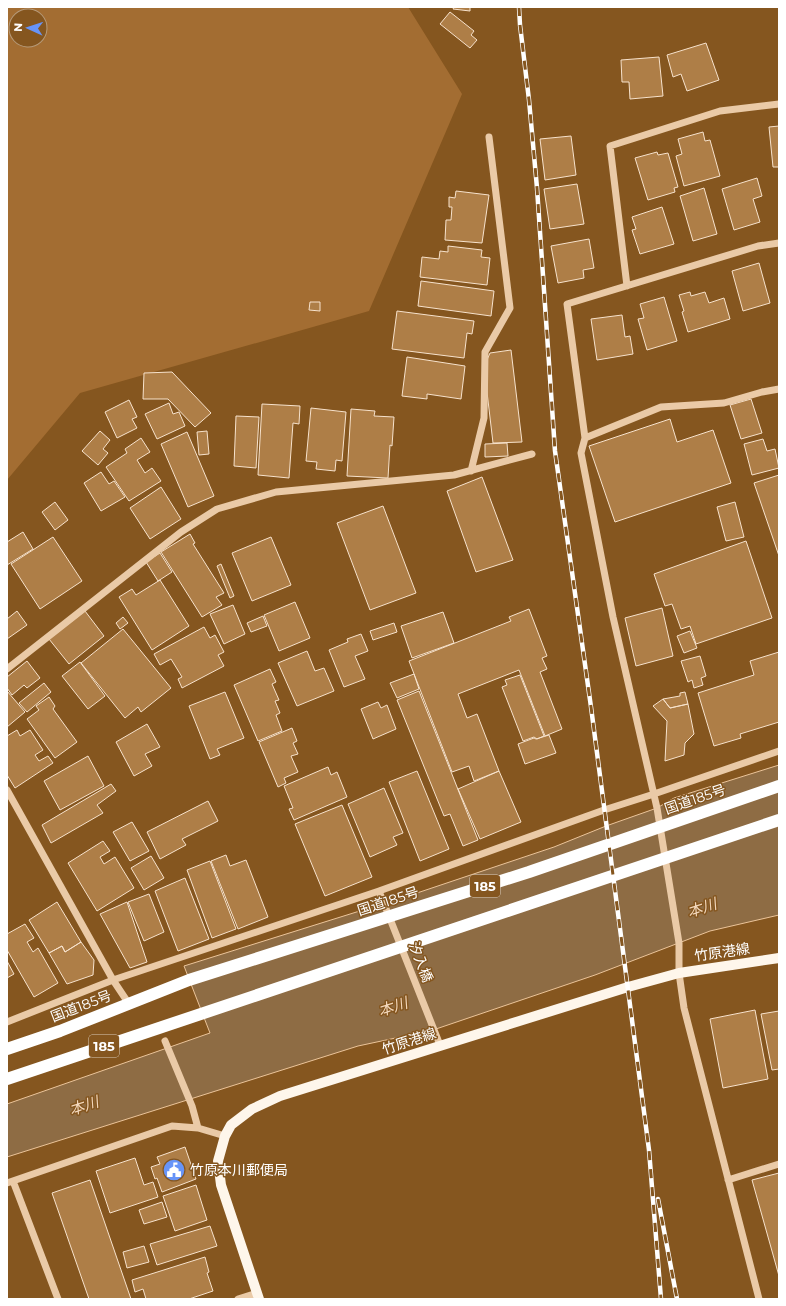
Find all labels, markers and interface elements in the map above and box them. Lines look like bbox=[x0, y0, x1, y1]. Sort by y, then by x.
north arrow bbox=[8, 8, 48, 48]
text: N bbox=[11, 23, 25, 32]
street label: 国道185号 bbox=[662, 780, 728, 818]
road number: 185 bbox=[470, 875, 500, 897]
street label: 国道185号 bbox=[355, 883, 421, 919]
water label: 本川 bbox=[685, 893, 721, 921]
street label: 汐入橋 bbox=[405, 939, 437, 985]
street label: 竹原港線 bbox=[693, 939, 751, 965]
street label: 国道185号 bbox=[48, 986, 114, 1026]
water label: 本川 bbox=[376, 992, 412, 1020]
street label: 竹原港線 bbox=[380, 1024, 438, 1058]
road number: 185 bbox=[89, 1035, 119, 1057]
water label: 本川 bbox=[67, 1091, 103, 1119]
public building icon: 竹原本川郵便局 bbox=[161, 1157, 187, 1183]
place label: 竹原本川郵便局 bbox=[190, 1161, 288, 1179]

